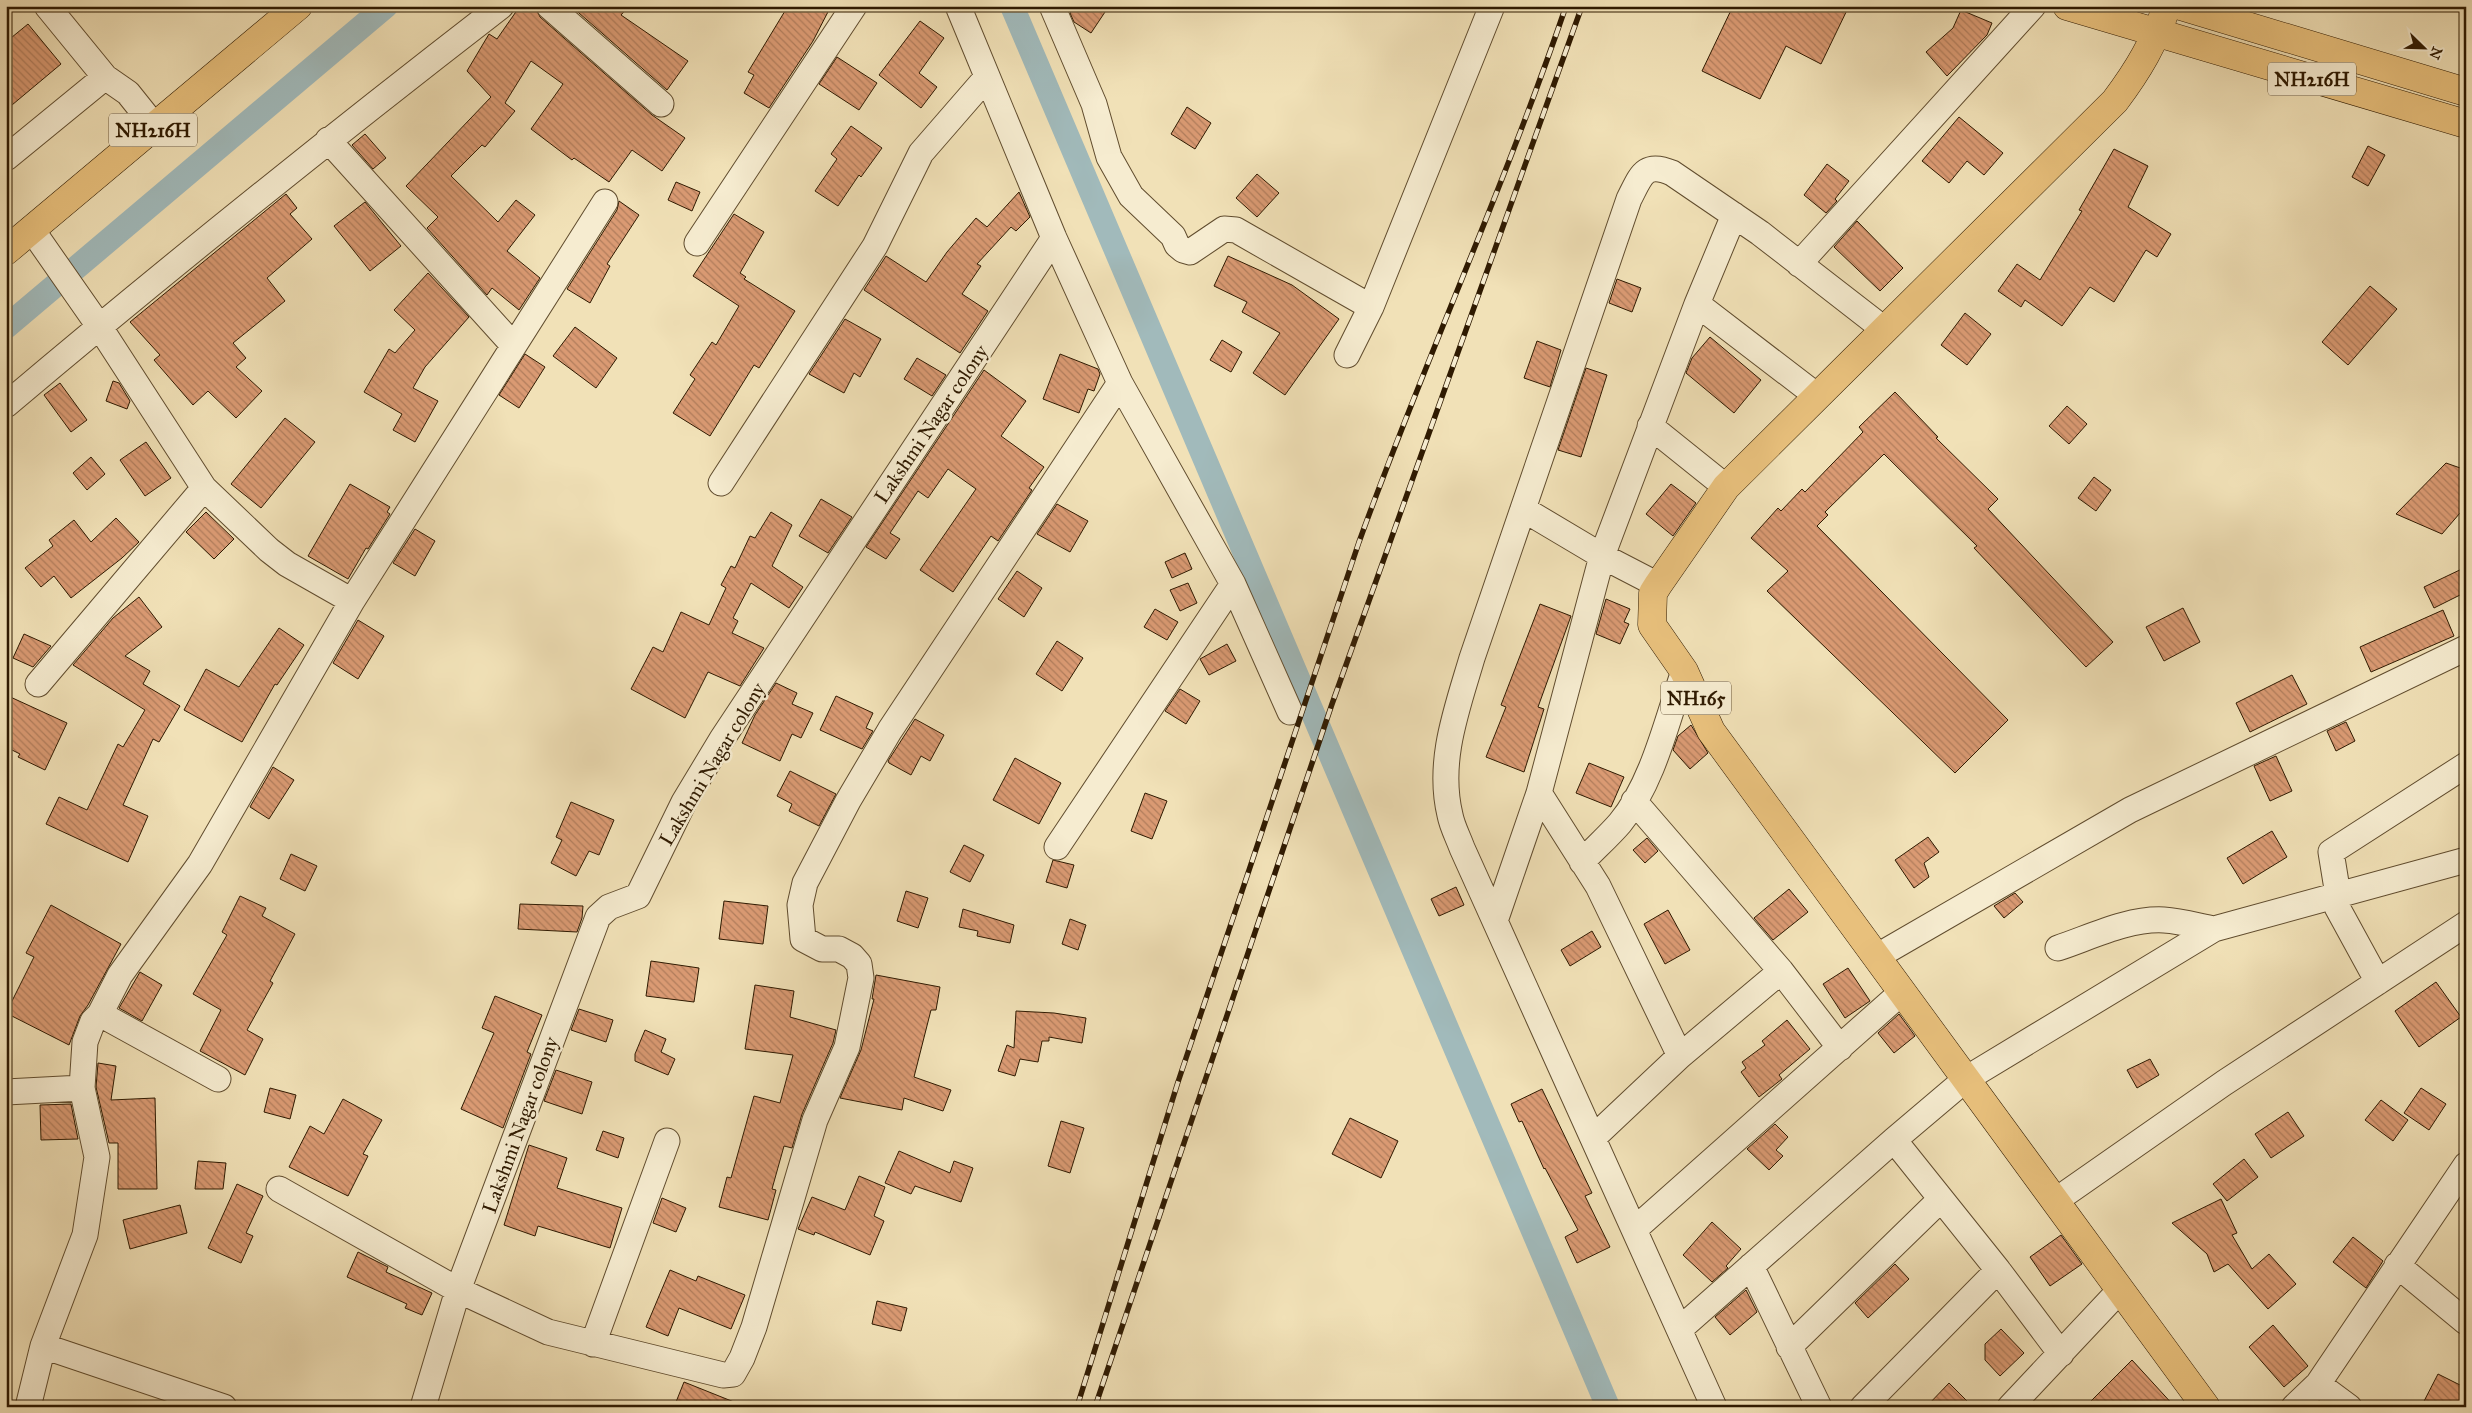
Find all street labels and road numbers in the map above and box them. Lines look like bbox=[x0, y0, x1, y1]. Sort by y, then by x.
road number: NH216H bbox=[2268, 62, 2356, 96]
road number: NH216H bbox=[109, 114, 197, 146]
street label: Lakshmi Nagar colony bbox=[869, 340, 994, 508]
street label: Lakshmi Nagar colony bbox=[654, 678, 771, 850]
road number: NH165 bbox=[1661, 681, 1731, 714]
street label: Lakshmi Nagar colony bbox=[477, 1033, 564, 1217]

